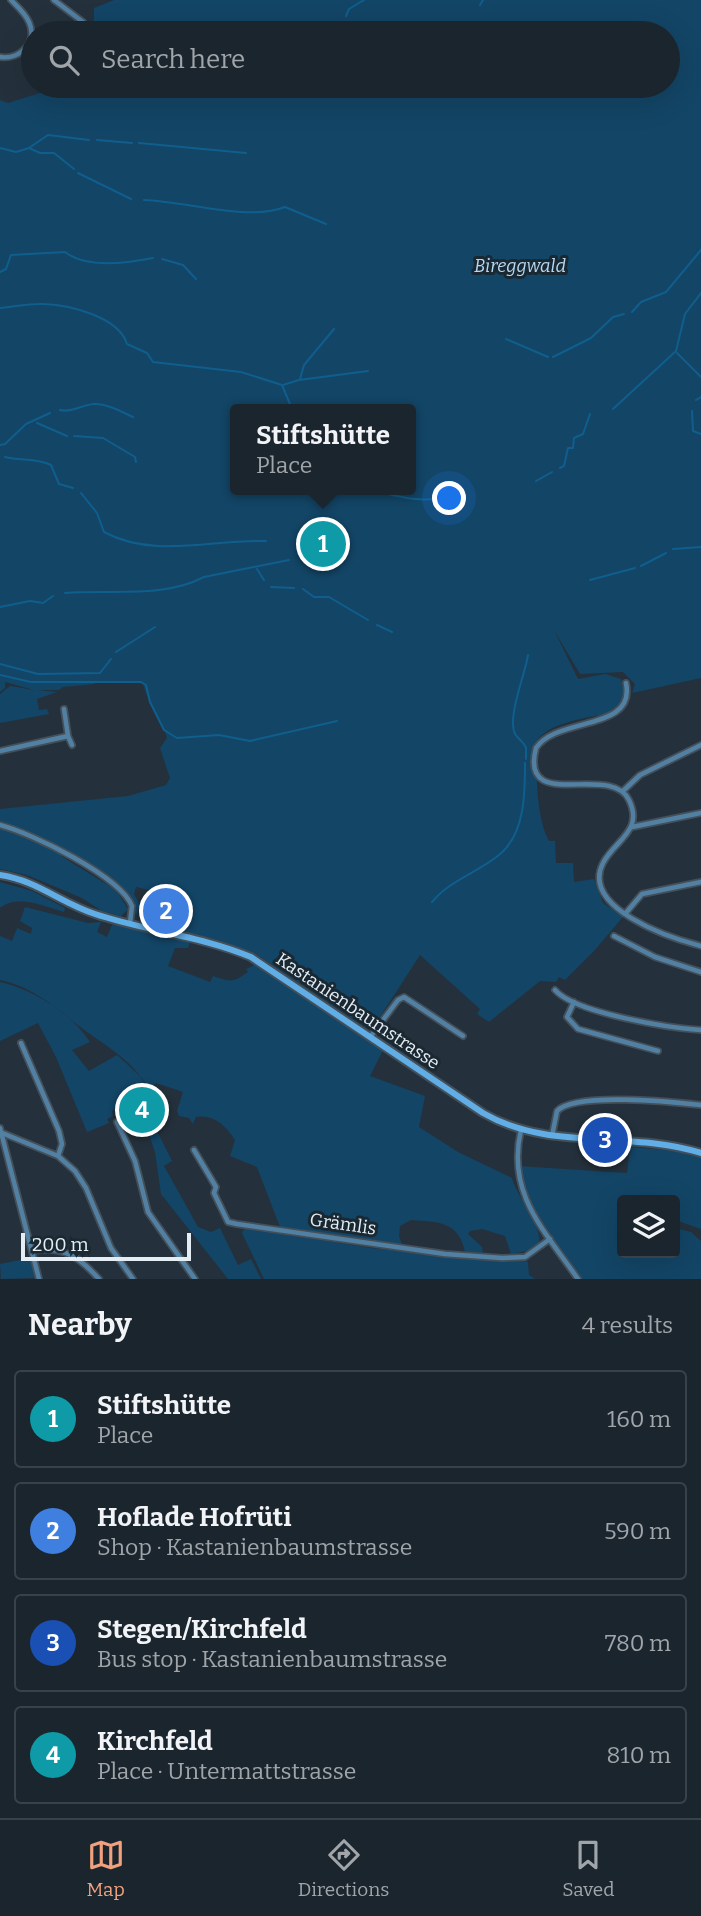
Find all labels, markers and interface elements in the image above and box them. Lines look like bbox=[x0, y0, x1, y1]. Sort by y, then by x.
search box bbox=[21, 21, 680, 98]
icon: search bbox=[45, 41, 83, 79]
text: Search here bbox=[101, 44, 245, 75]
park label: Bireggwald bbox=[474, 255, 566, 277]
popup bbox=[230, 404, 416, 495]
text: Stiftshütte bbox=[256, 420, 390, 451]
text: Place bbox=[256, 451, 312, 479]
your location bbox=[432, 481, 466, 515]
pin: 1 bbox=[300, 518, 346, 570]
pin: 2 bbox=[143, 885, 189, 937]
street label: Kastanienbaumstrasse bbox=[272, 948, 444, 1074]
pin: 4 bbox=[119, 1084, 165, 1136]
pin: 3 bbox=[582, 1114, 628, 1166]
map controls bbox=[617, 1195, 680, 1258]
button: layers bbox=[617, 1195, 680, 1258]
street label: Grämlis bbox=[308, 1208, 378, 1240]
scale bar bbox=[21, 1230, 191, 1262]
text: 200 m bbox=[32, 1233, 89, 1256]
text: Nearby bbox=[28, 1307, 132, 1343]
text: 4 results bbox=[582, 1311, 673, 1339]
text: Stiftshütte bbox=[97, 1390, 231, 1421]
text: 1 bbox=[48, 1405, 58, 1433]
text: 160 m bbox=[607, 1405, 671, 1433]
text: Place bbox=[97, 1421, 153, 1449]
text: Hoflade Hofrüti bbox=[97, 1502, 291, 1533]
text: 2 bbox=[47, 1517, 59, 1545]
text: 590 m bbox=[604, 1517, 671, 1545]
text: Shop · Kastanienbaumstrasse bbox=[97, 1533, 412, 1561]
text: Stegen/Kirchfeld bbox=[97, 1614, 307, 1645]
text: 3 bbox=[46, 1629, 60, 1657]
text: 780 m bbox=[605, 1629, 671, 1657]
text: Bus stop · Kastanienbaumstrasse bbox=[97, 1645, 447, 1673]
text: Kirchfeld bbox=[97, 1726, 213, 1757]
text: 4 bbox=[46, 1741, 60, 1769]
text: 810 m bbox=[607, 1741, 671, 1769]
text: Place · Untermattstrasse bbox=[97, 1757, 356, 1785]
tab: Map bbox=[87, 1836, 125, 1901]
tab: Directions bbox=[298, 1836, 389, 1901]
tab: Saved bbox=[562, 1836, 614, 1901]

